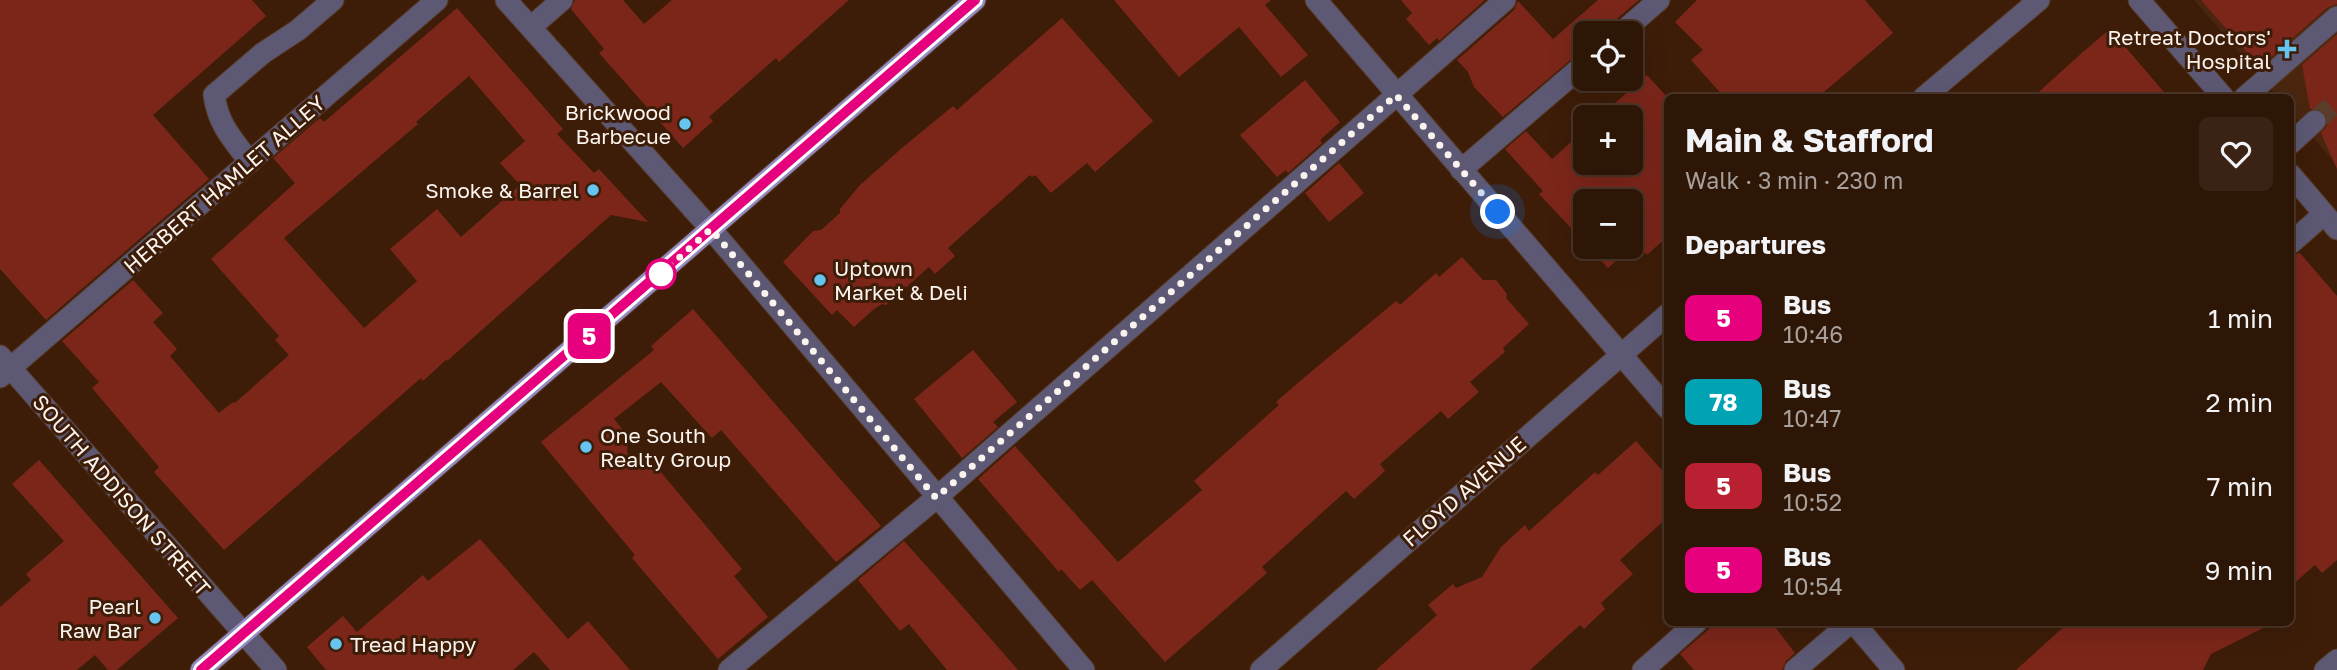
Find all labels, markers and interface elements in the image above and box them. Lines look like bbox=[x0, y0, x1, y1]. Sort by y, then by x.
map controls bbox=[1573, 21, 1643, 259]
button: locate bbox=[1573, 21, 1643, 91]
place label: Retreat Doctors' Hospital bbox=[2107, 24, 2271, 74]
marker: Retreat Doctors' Hospital bbox=[2277, 39, 2297, 59]
street label: HERBERT HAMLET ALLEY bbox=[118, 89, 330, 278]
place label: Brickwood Barbecue bbox=[565, 99, 671, 149]
button: + bbox=[1573, 105, 1643, 175]
marker: Brickwood Barbecue bbox=[677, 116, 693, 132]
button: heart bbox=[2199, 117, 2273, 191]
text: Main & Stafford bbox=[1685, 120, 1934, 159]
text: Walk · 3 min · 230 m bbox=[1685, 166, 1903, 194]
place label: Smoke & Barrel bbox=[425, 177, 579, 203]
marker: Smoke & Barrel bbox=[585, 182, 601, 198]
button: − bbox=[1573, 189, 1643, 259]
your location bbox=[1480, 194, 1515, 229]
text: Departures bbox=[1685, 229, 1826, 260]
place label: Uptown Market & Deli bbox=[834, 255, 968, 305]
unlabelled marker bbox=[646, 259, 676, 289]
marker: Uptown Market & Deli bbox=[812, 272, 828, 288]
text: Bus bbox=[1783, 289, 1831, 320]
text: 5 bbox=[1716, 303, 1731, 332]
text: 1 min bbox=[2208, 303, 2273, 334]
line badge: 5 bbox=[566, 313, 612, 359]
text: 10:46 bbox=[1783, 320, 1843, 348]
text: 5 bbox=[582, 321, 596, 350]
text: Bus bbox=[1783, 373, 1831, 404]
text: 78 bbox=[1709, 387, 1738, 416]
text: 2 min bbox=[2205, 387, 2273, 418]
street label: SOUTH ADDISON STREET bbox=[27, 389, 217, 601]
text: 10:47 bbox=[1783, 404, 1842, 432]
place label: One South Realty Group bbox=[600, 422, 731, 472]
street label: FLOYD AVENUE bbox=[1397, 430, 1531, 552]
marker: One South Realty Group bbox=[578, 439, 594, 455]
text: Bus bbox=[1783, 457, 1831, 488]
text: 5 bbox=[1716, 471, 1731, 500]
text: 7 min bbox=[2207, 471, 2273, 502]
text: 10:52 bbox=[1783, 488, 1842, 516]
text: Bus bbox=[1783, 541, 1831, 572]
text: 5 bbox=[1716, 555, 1731, 584]
text: 9 min bbox=[2205, 555, 2273, 586]
text: 10:54 bbox=[1783, 572, 1843, 600]
place label: Pearl Raw Bar bbox=[59, 593, 141, 643]
marker: Pearl Raw Bar bbox=[147, 610, 163, 626]
place label: Tread Happy bbox=[350, 631, 477, 657]
marker: Tread Happy bbox=[328, 636, 344, 652]

